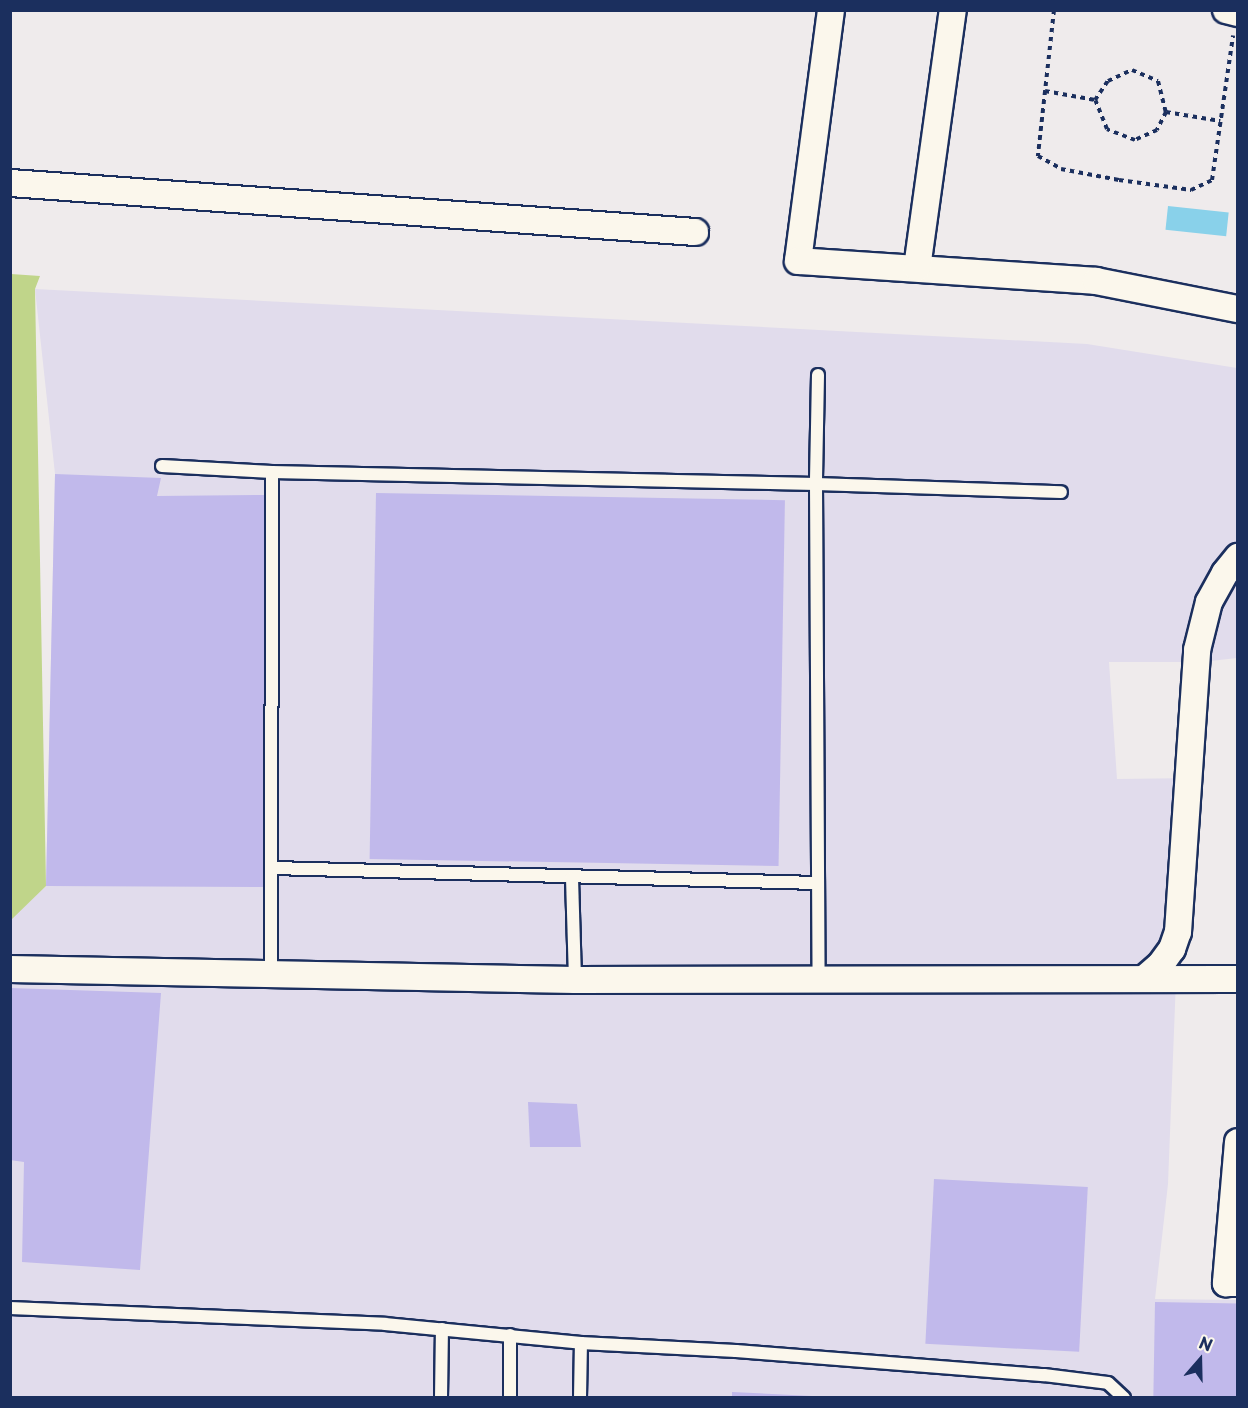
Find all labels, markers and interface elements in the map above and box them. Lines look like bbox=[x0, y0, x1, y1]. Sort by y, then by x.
north arrow bbox=[1170, 1330, 1230, 1390]
text: N bbox=[1196, 1330, 1216, 1357]

